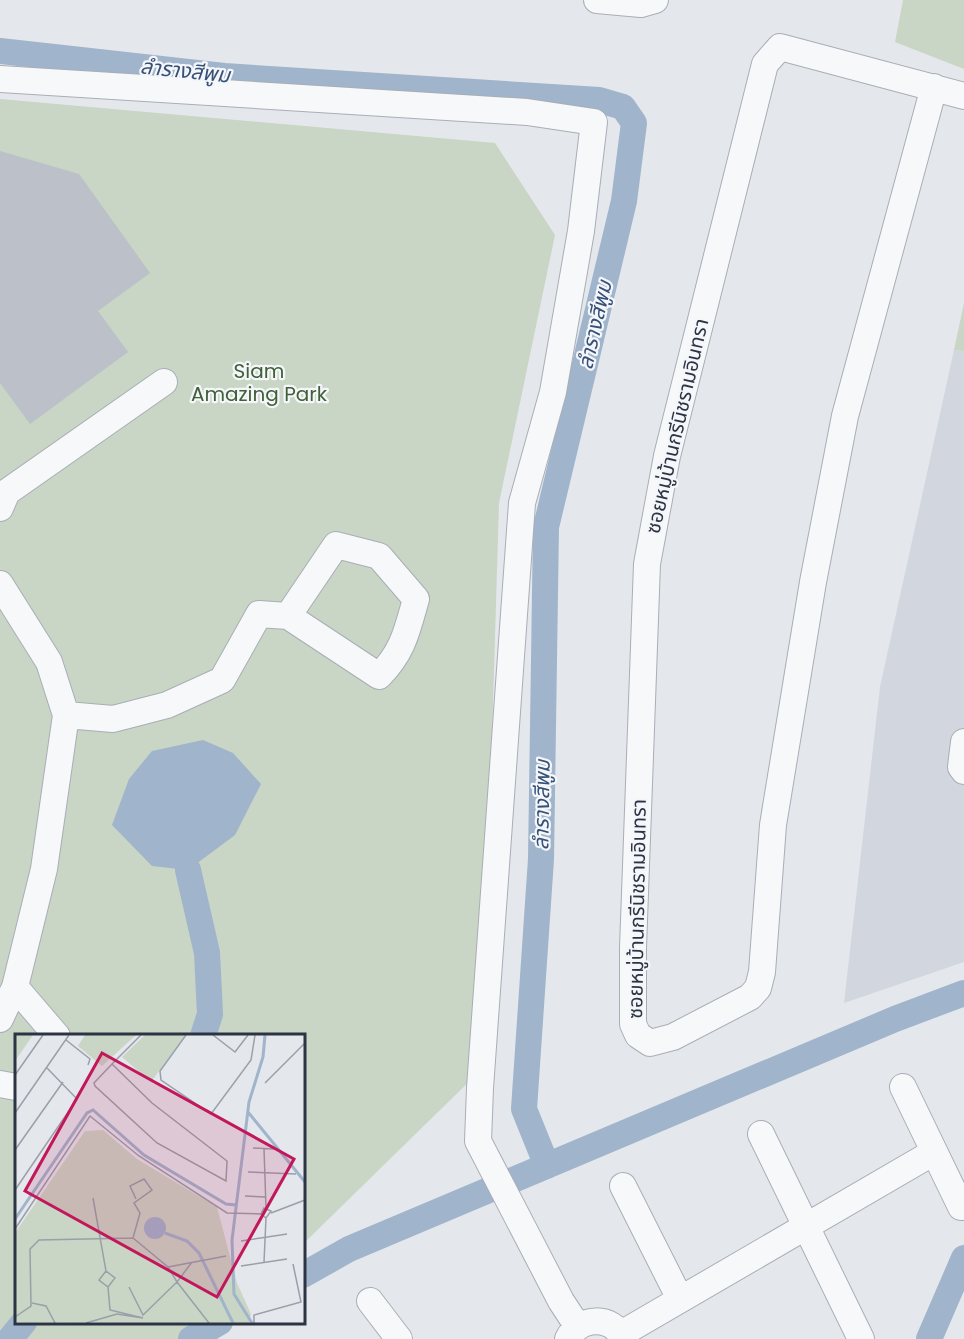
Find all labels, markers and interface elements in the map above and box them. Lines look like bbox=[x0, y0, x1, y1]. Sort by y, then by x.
water label: ลำรางสีพูม bbox=[139, 51, 233, 90]
water label: ลำรางสีพูม bbox=[570, 276, 619, 372]
street label: ซอยหมู่บ้านกรีนิชรามอินทรา bbox=[639, 316, 715, 536]
park label: Siam Amazing Park bbox=[191, 357, 328, 408]
water label: ลำรางสีพูม bbox=[526, 758, 557, 850]
street label: ซอยหมู่บ้านกรีนิชรามอินทรา bbox=[621, 799, 653, 1019]
inset map bbox=[15, 1034, 304, 1324]

